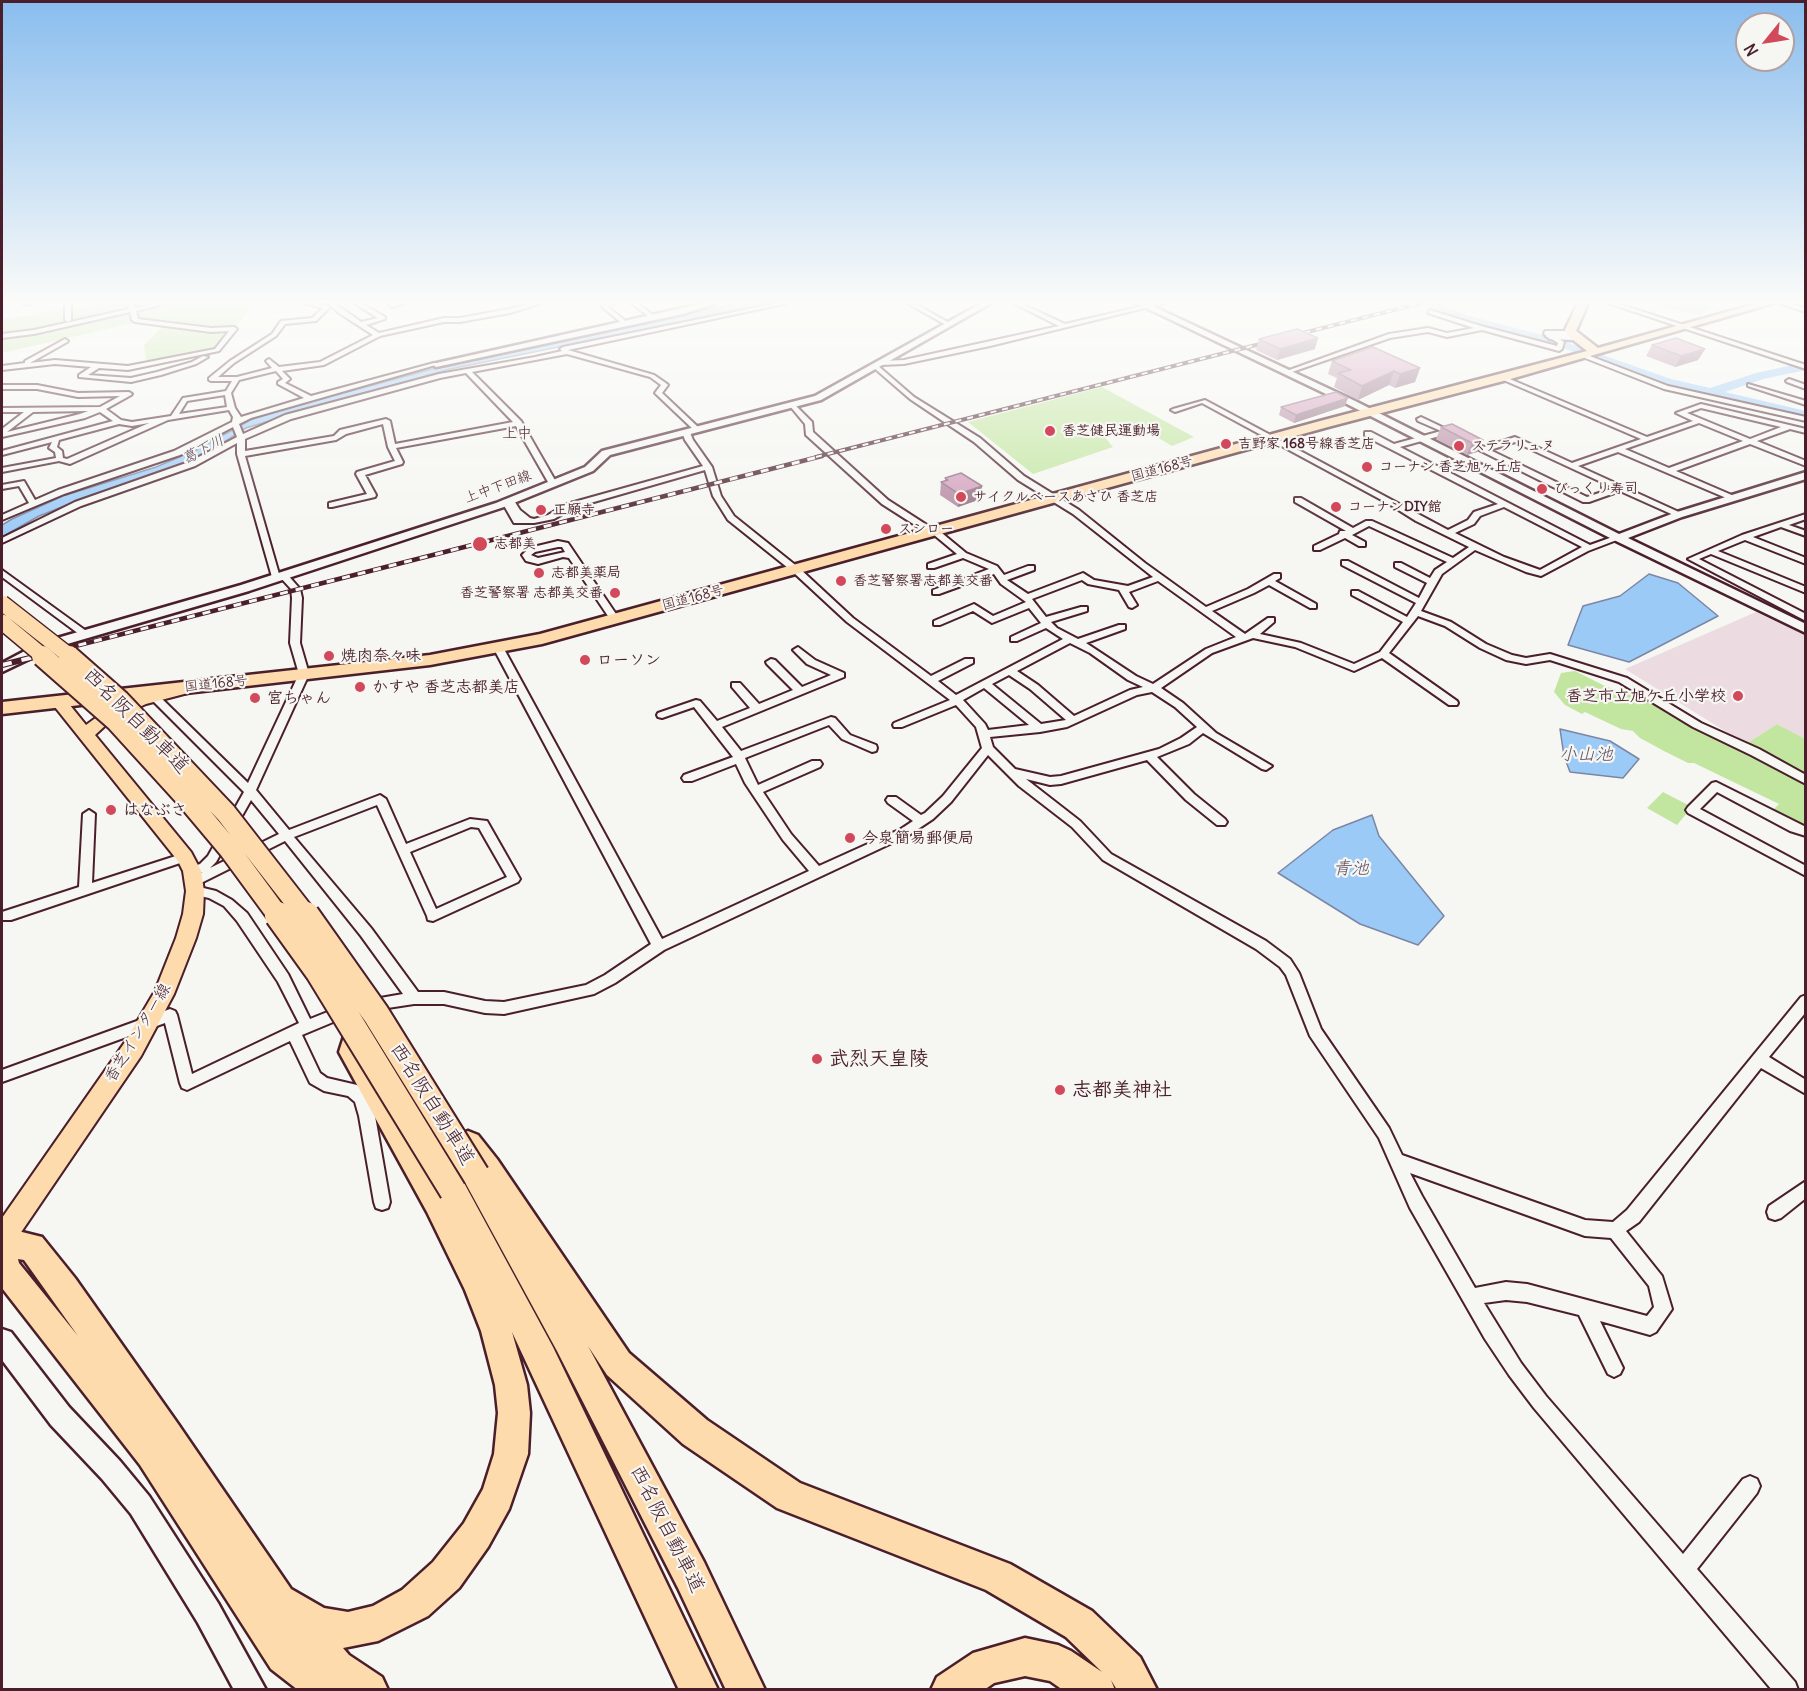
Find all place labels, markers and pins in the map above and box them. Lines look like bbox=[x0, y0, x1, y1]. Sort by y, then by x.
place label: 香芝健民運動場 bbox=[1062, 423, 1160, 439]
marker: 香芝健民運動場 bbox=[1043, 424, 1057, 438]
place label: 吉野家 168号線香芝店 bbox=[1238, 436, 1375, 452]
marker: 吉野家 168号線香芝店 bbox=[1219, 437, 1233, 451]
place label: ステラリュヌ bbox=[1471, 438, 1555, 454]
marker: ステラリュヌ bbox=[1452, 439, 1466, 453]
place label: コーナン 香芝旭ヶ丘店 bbox=[1379, 459, 1522, 475]
marker: コーナン 香芝旭ヶ丘店 bbox=[1360, 460, 1374, 474]
place label: びっくり寿司 bbox=[1554, 481, 1638, 497]
marker: びっくり寿司 bbox=[1535, 482, 1549, 496]
place label: サイクルベースあさひ 香芝店 bbox=[973, 489, 1158, 505]
marker: サイクルベースあさひ 香芝店 bbox=[954, 490, 968, 504]
place label: コーナンDIY館 bbox=[1348, 499, 1442, 515]
marker: コーナンDIY館 bbox=[1329, 500, 1343, 514]
place label: 正願寺 bbox=[553, 502, 595, 518]
marker: 正願寺 bbox=[534, 503, 548, 517]
place label: スシロー bbox=[898, 521, 954, 537]
marker: スシロー bbox=[879, 522, 893, 536]
marker: 志都美 bbox=[471, 535, 489, 553]
place label: 志都美 bbox=[494, 536, 536, 552]
place label: 志都美薬局 bbox=[551, 565, 621, 581]
marker: 志都美薬局 bbox=[532, 566, 546, 580]
place label: 香芝警察署志都美交番 bbox=[853, 573, 993, 589]
marker: 香芝警察署志都美交番 bbox=[834, 574, 848, 588]
place label: 香芝警察署 志都美交番 bbox=[460, 585, 603, 601]
marker: 香芝警察署 志都美交番 bbox=[608, 586, 622, 600]
place label: 焼肉奈々味 bbox=[341, 646, 421, 666]
marker: 焼肉奈々味 bbox=[322, 649, 336, 663]
place label: ローソン bbox=[597, 650, 661, 670]
marker: ローソン bbox=[578, 653, 592, 667]
place label: かすや 香芝志都美店 bbox=[372, 677, 520, 697]
marker: かすや 香芝志都美店 bbox=[353, 680, 367, 694]
place label: 香芝市立旭ケ丘小学校 bbox=[1566, 686, 1726, 706]
place label: 宮ちゃん bbox=[267, 688, 331, 708]
marker: 香芝市立旭ケ丘小学校 bbox=[1731, 689, 1745, 703]
marker: 宮ちゃん bbox=[248, 691, 262, 705]
place label: はなぶさ bbox=[123, 800, 187, 820]
marker: はなぶさ bbox=[104, 803, 118, 817]
place label: 今泉簡易郵便局 bbox=[862, 828, 974, 848]
marker: 今泉簡易郵便局 bbox=[843, 831, 857, 845]
place label: 武烈天皇陵 bbox=[829, 1047, 929, 1071]
marker: 武烈天皇陵 bbox=[810, 1052, 824, 1066]
place label: 志都美神社 bbox=[1072, 1078, 1172, 1102]
marker: 志都美神社 bbox=[1053, 1083, 1067, 1097]

